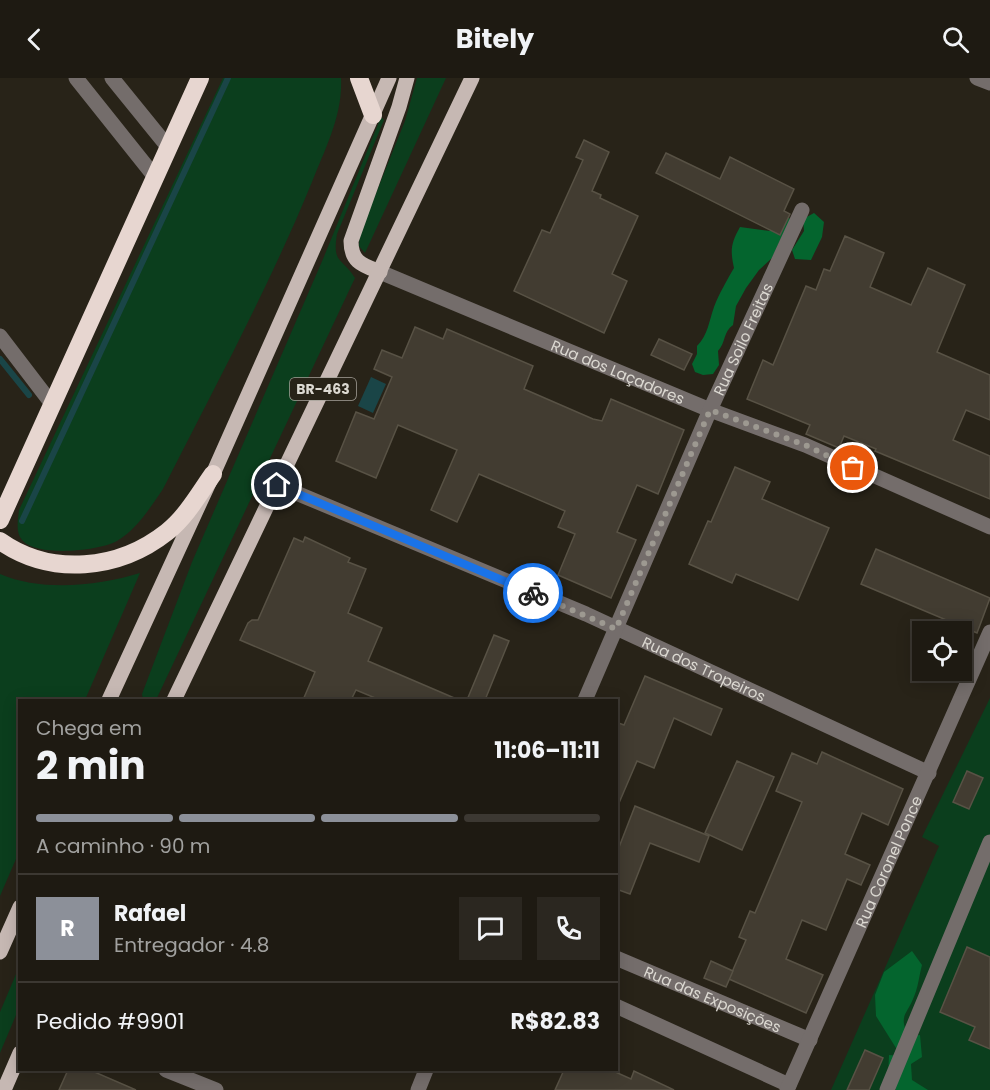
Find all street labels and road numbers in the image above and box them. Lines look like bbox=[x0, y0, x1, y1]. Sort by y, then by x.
street label: Rua Soilo Freitas bbox=[708, 279, 778, 399]
street label: Rua dos Laçadores bbox=[548, 334, 688, 409]
road number: BR-463 bbox=[290, 378, 356, 400]
street label: Rua dos Tropeiros bbox=[639, 631, 769, 707]
street label: Rua Coronel Ponce bbox=[850, 792, 927, 931]
street label: Rua das Exposições bbox=[641, 961, 785, 1037]

